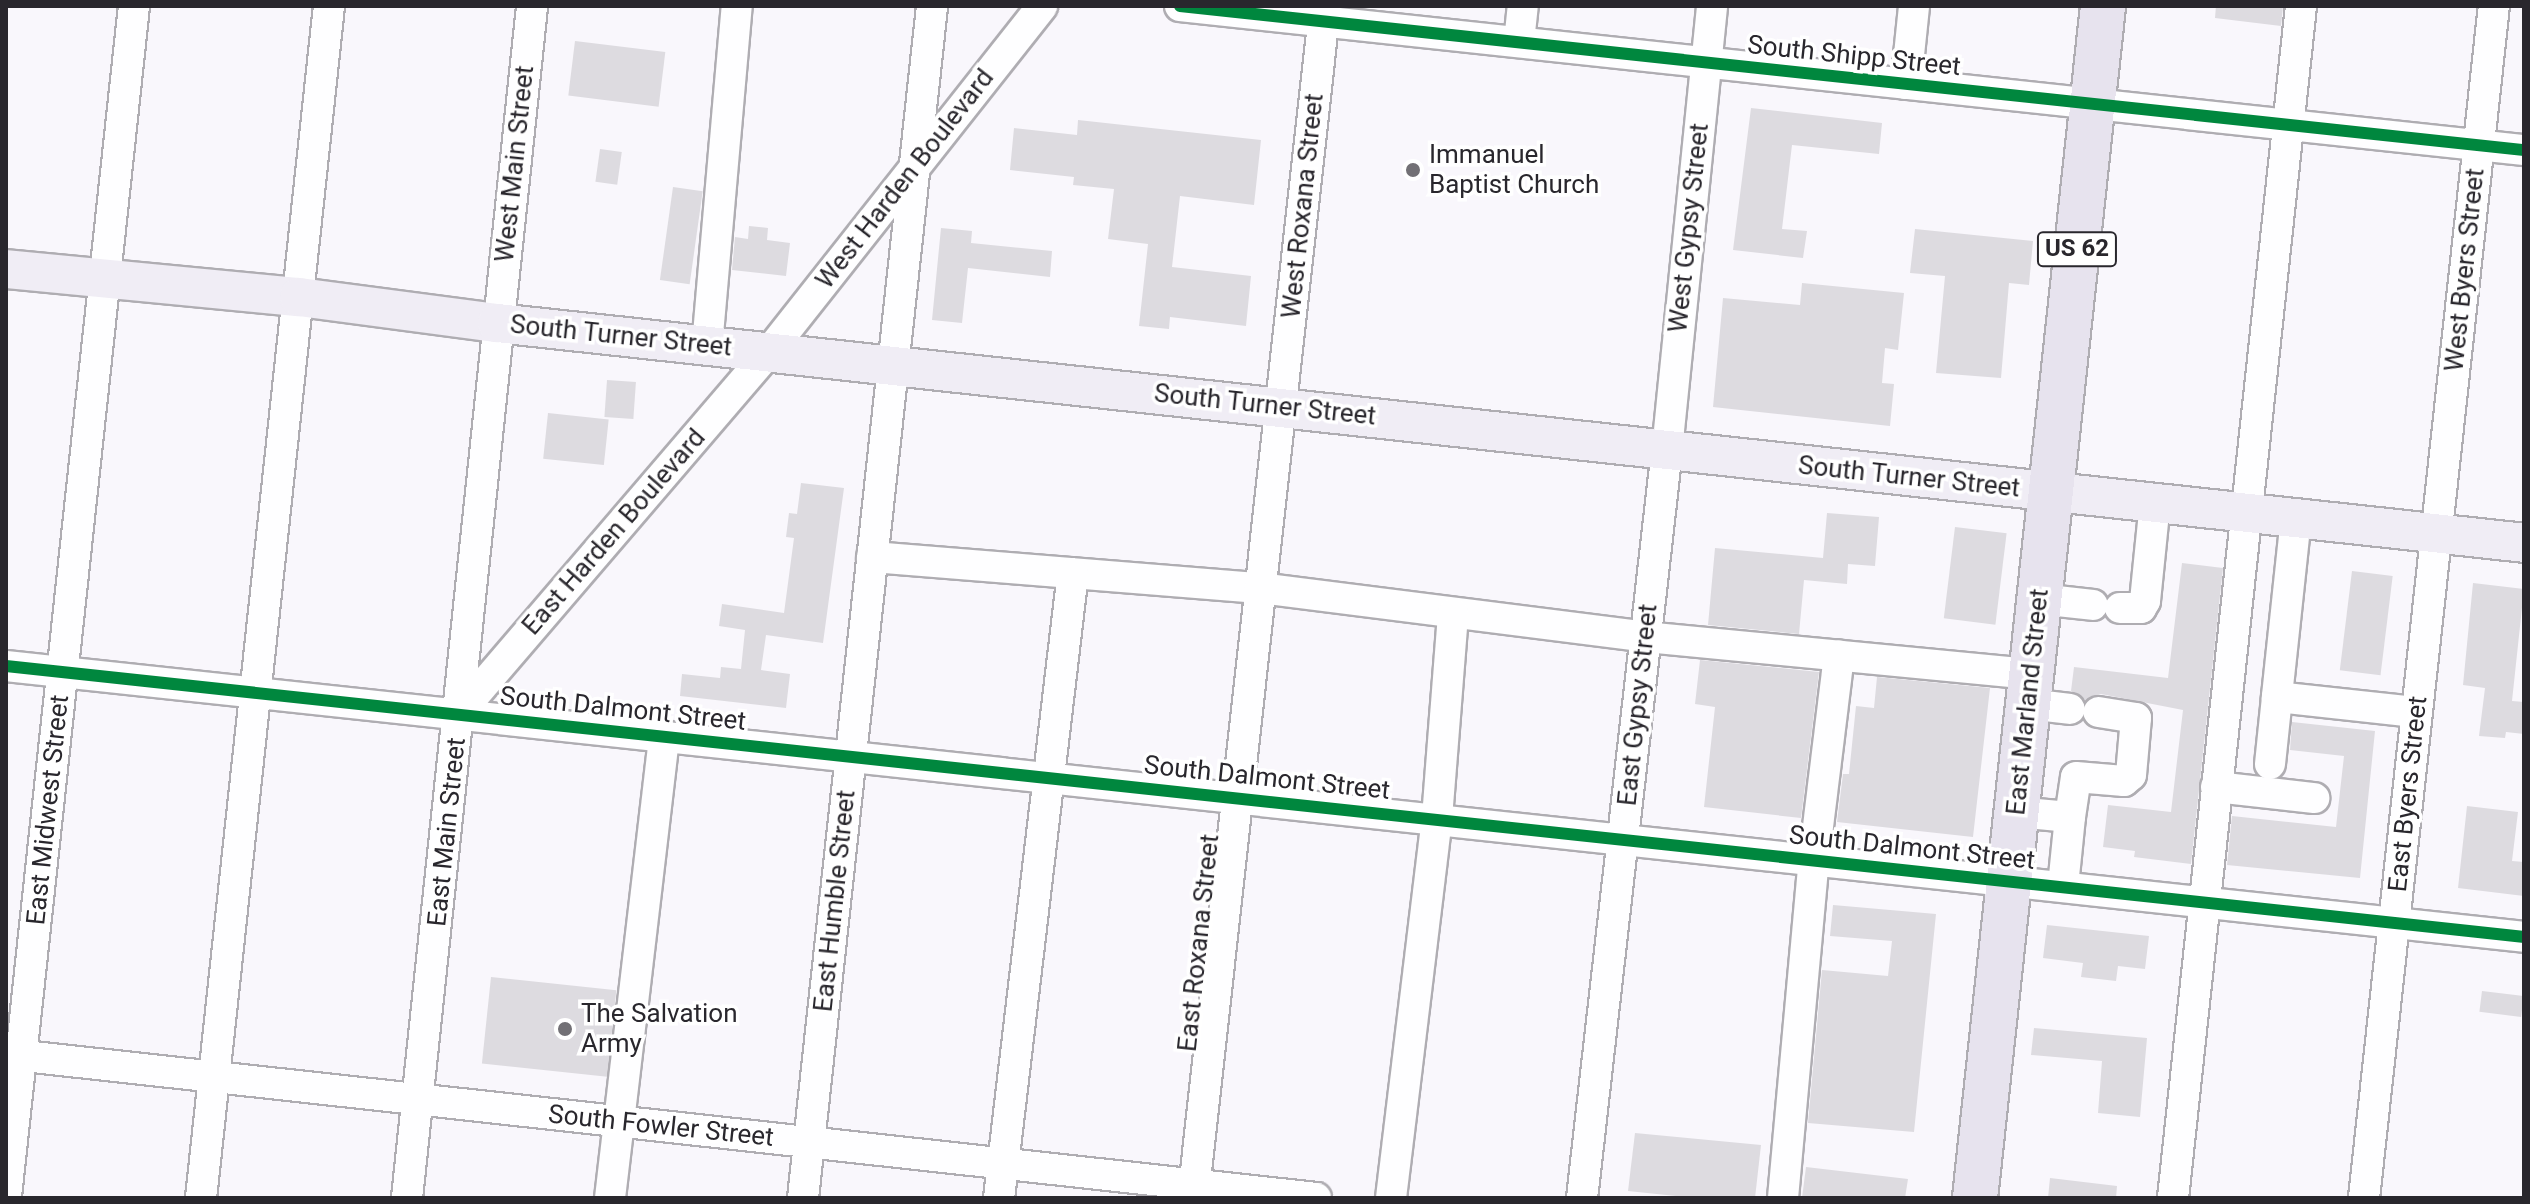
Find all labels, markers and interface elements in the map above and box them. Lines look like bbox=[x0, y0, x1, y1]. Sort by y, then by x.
street label: South Shipp Street bbox=[1746, 29, 1962, 83]
street label: West Harden Boulevard bbox=[809, 63, 1001, 295]
street label: West Main Street bbox=[489, 64, 541, 264]
street label: West Roxana Street bbox=[1276, 92, 1330, 320]
street label: West Gypsy Street bbox=[1662, 122, 1716, 334]
place label: Immanuel Baptist Church bbox=[1429, 139, 1599, 200]
marker: Immanuel Baptist Church bbox=[1404, 161, 1422, 179]
street label: West Byers Street bbox=[2439, 167, 2491, 373]
road number: US 62 bbox=[2035, 229, 2119, 269]
street label: South Turner Street bbox=[508, 309, 734, 363]
street label: South Turner Street bbox=[1152, 378, 1378, 432]
street label: East Harden Boulevard bbox=[516, 423, 712, 641]
street label: South Turner Street bbox=[1796, 450, 2022, 504]
street label: East Marland Street bbox=[2001, 587, 2055, 817]
street label: East Gypsy Street bbox=[1612, 603, 1664, 807]
street label: South Dalmont Street bbox=[499, 681, 747, 737]
street label: East Midwest Street bbox=[20, 693, 76, 927]
street label: East Byers Street bbox=[2382, 695, 2434, 893]
street label: East Main Street bbox=[422, 736, 472, 928]
street label: South Dalmont Street bbox=[1143, 750, 1391, 806]
street label: East Humble Street bbox=[808, 789, 862, 1013]
street label: South Dalmont Street bbox=[1788, 820, 2036, 876]
street label: East Roxana Street bbox=[1172, 833, 1226, 1053]
place label: The Salvation Army bbox=[581, 998, 738, 1060]
marker: The Salvation Army bbox=[556, 1020, 574, 1038]
street label: South Fowler Street bbox=[547, 1099, 775, 1153]

